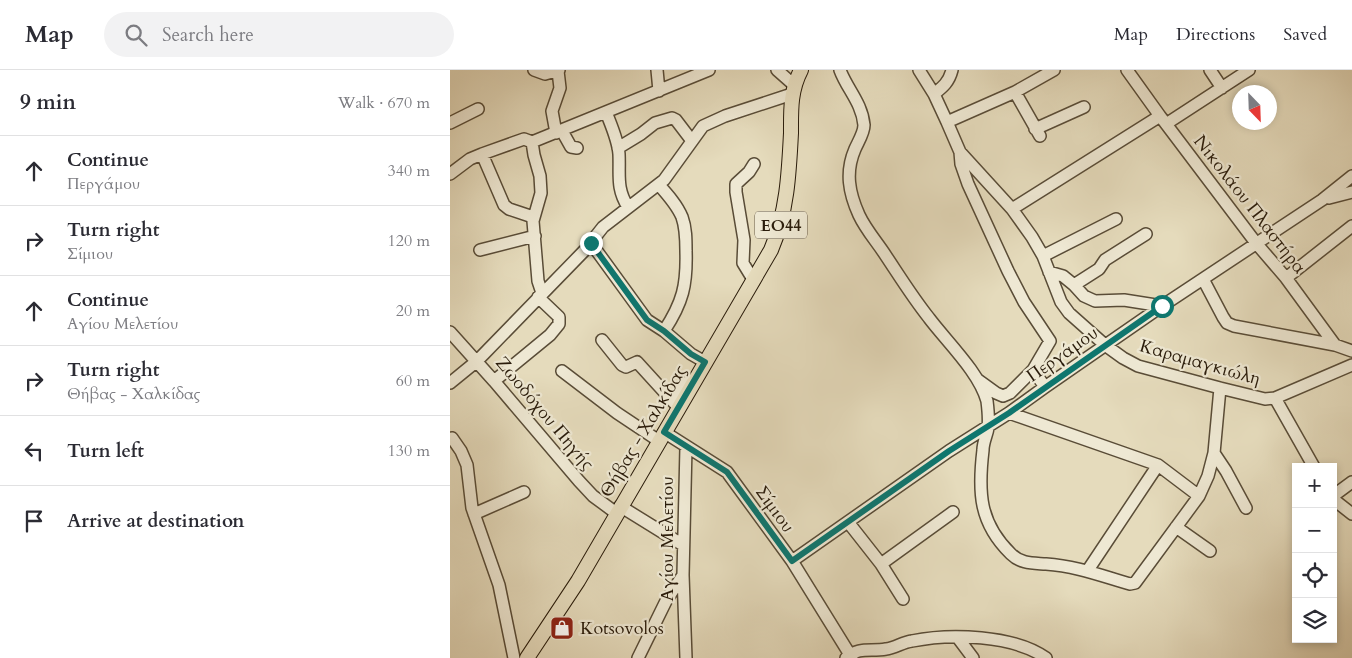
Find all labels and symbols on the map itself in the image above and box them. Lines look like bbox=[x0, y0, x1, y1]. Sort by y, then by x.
north arrow bbox=[1232, 85, 1277, 130]
street label: Νικολάου Πλαστήρα bbox=[1188, 130, 1312, 279]
road number: ΕΟ44 bbox=[755, 212, 807, 238]
route end bbox=[580, 232, 603, 255]
route start bbox=[1151, 295, 1174, 318]
street label: Περγάμου bbox=[1021, 321, 1103, 388]
street label: Καραμαγκιώλη bbox=[1137, 333, 1263, 392]
street label: Ζωοδόχου Πηγής bbox=[490, 351, 600, 476]
street label: Θήβας - Χαλκίδας bbox=[594, 360, 693, 502]
street label: Αγίου Μελετίου bbox=[655, 476, 680, 602]
street label: Σίμιου bbox=[749, 481, 800, 538]
shop icon: Kotsovolos bbox=[549, 615, 575, 641]
place label: Kotsovolos bbox=[580, 616, 664, 641]

